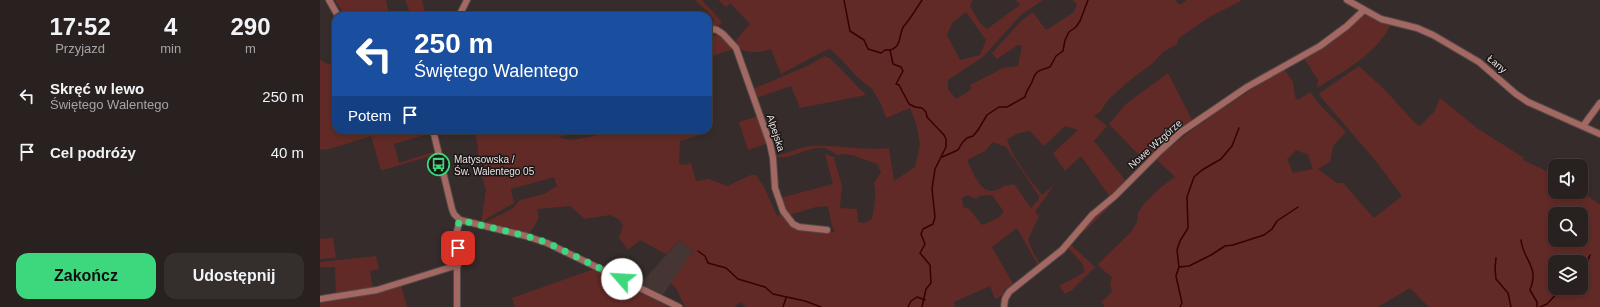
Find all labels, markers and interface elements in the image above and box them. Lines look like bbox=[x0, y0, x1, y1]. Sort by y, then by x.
text: 17:52 bbox=[49, 13, 111, 40]
text: 4 bbox=[164, 13, 177, 40]
text: 290 bbox=[231, 13, 271, 40]
icon: left bbox=[348, 28, 400, 80]
text: 250 m bbox=[414, 28, 493, 59]
text: Przyjazd bbox=[55, 41, 105, 56]
text: min bbox=[160, 41, 181, 56]
text: m bbox=[245, 41, 256, 56]
street label: Łany bbox=[1485, 53, 1509, 75]
text: Świętego Walentego bbox=[414, 61, 578, 81]
text: Skręć w lewo bbox=[50, 80, 144, 97]
icon: left bbox=[16, 85, 38, 107]
text: 250 m bbox=[262, 88, 304, 105]
text: Świętego Walentego bbox=[50, 97, 169, 112]
icon: arrive bbox=[399, 104, 421, 126]
text: Potem bbox=[348, 107, 391, 124]
street label: Alpejska bbox=[765, 113, 787, 153]
street label: Nowe Wzgórze bbox=[1126, 117, 1184, 171]
icon: arrive bbox=[16, 141, 38, 163]
text: Cel podróży bbox=[50, 144, 136, 161]
text: 40 m bbox=[271, 144, 304, 161]
bus stop icon: Matysowska / Św. Walentego 05 bbox=[425, 152, 451, 178]
place label: Matysowska / Św. Walentego 05 bbox=[454, 154, 535, 177]
map controls bbox=[1548, 159, 1588, 295]
button: sound bbox=[1548, 159, 1588, 199]
button: search bbox=[1548, 207, 1588, 247]
pin bbox=[441, 231, 475, 265]
icon: arrive bbox=[447, 237, 469, 259]
button: Zakończ bbox=[16, 253, 156, 299]
button: Udostępnij bbox=[164, 253, 304, 299]
button: layers bbox=[1548, 255, 1588, 295]
position arrow bbox=[601, 258, 643, 300]

